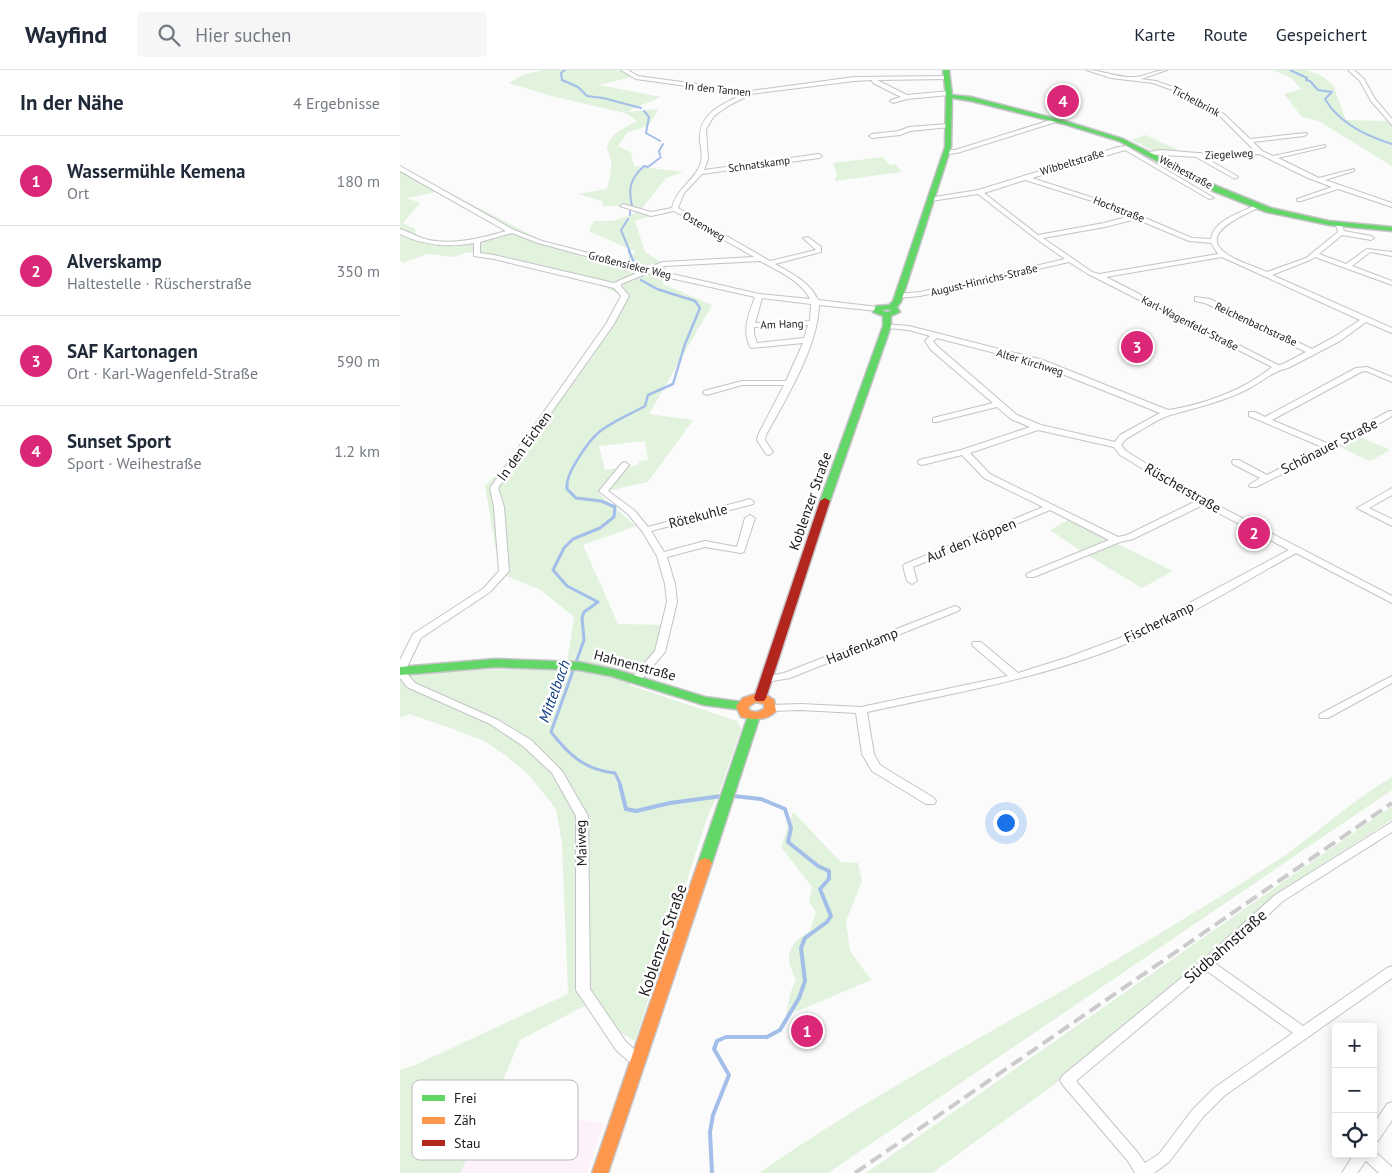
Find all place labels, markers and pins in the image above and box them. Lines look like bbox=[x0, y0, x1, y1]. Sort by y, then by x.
pin: 4 bbox=[1047, 82, 1079, 120]
pin: 3 bbox=[1121, 328, 1153, 366]
pin: 2 bbox=[1238, 514, 1270, 552]
pin: 1 bbox=[791, 1012, 823, 1050]

